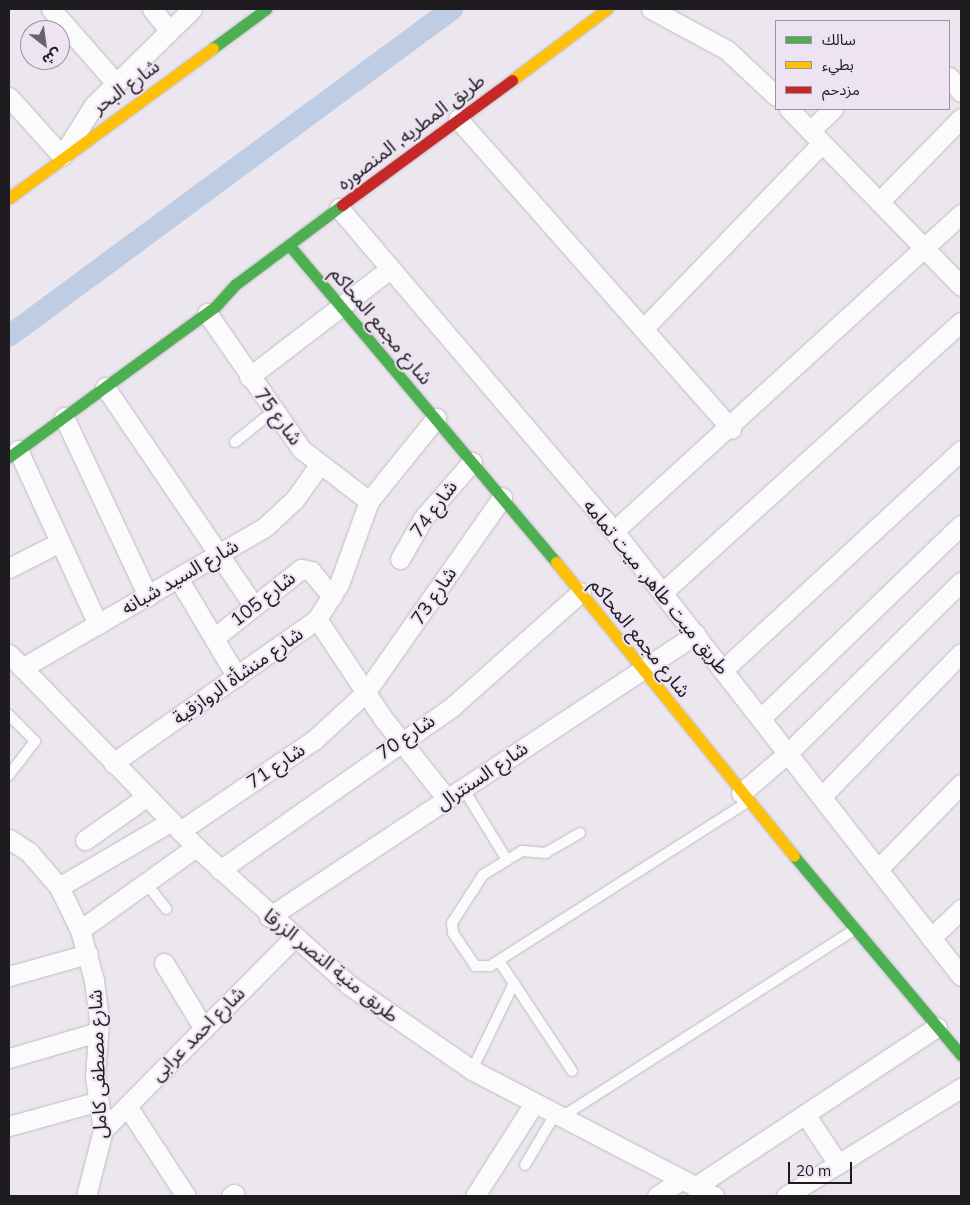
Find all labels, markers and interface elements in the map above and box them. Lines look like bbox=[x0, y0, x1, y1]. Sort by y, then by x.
north arrow bbox=[20, 20, 70, 70]
legend bbox=[775, 20, 950, 110]
text: سالك bbox=[822, 30, 856, 49]
text: ش bbox=[39, 45, 65, 70]
street label: شارع البحر bbox=[88, 55, 164, 119]
text: بطيء bbox=[822, 55, 854, 74]
street label: طريق المطريه, المنصوره bbox=[333, 69, 489, 195]
text: مزدحم bbox=[822, 80, 860, 99]
street label: شارع مجمع المحاكم bbox=[325, 262, 437, 390]
street label: شارع 75 bbox=[249, 384, 307, 450]
street label: شارع 74 bbox=[406, 476, 462, 542]
street label: طريق ميت طاهر, ميت تمامه bbox=[578, 495, 734, 679]
street label: شارع السيد شبانه bbox=[118, 534, 242, 620]
street label: شارع 73 bbox=[406, 563, 462, 629]
street label: شارع 105 bbox=[226, 567, 300, 631]
street label: شارع مجمع المحاكم bbox=[585, 574, 695, 702]
street label: شارع منشأة الروازقية bbox=[168, 622, 308, 730]
street label: شارع 70 bbox=[373, 709, 439, 765]
street label: شارع السنترال bbox=[432, 737, 532, 815]
street label: شارع 71 bbox=[243, 738, 309, 794]
street label: طريق منية النصر الزرقا bbox=[259, 904, 403, 1028]
street label: شارع احمد عرابى bbox=[146, 982, 250, 1086]
street label: شارع مصطفى كامل bbox=[84, 989, 112, 1139]
scale bar bbox=[790, 1152, 854, 1184]
text: 20 m bbox=[796, 1161, 831, 1180]

